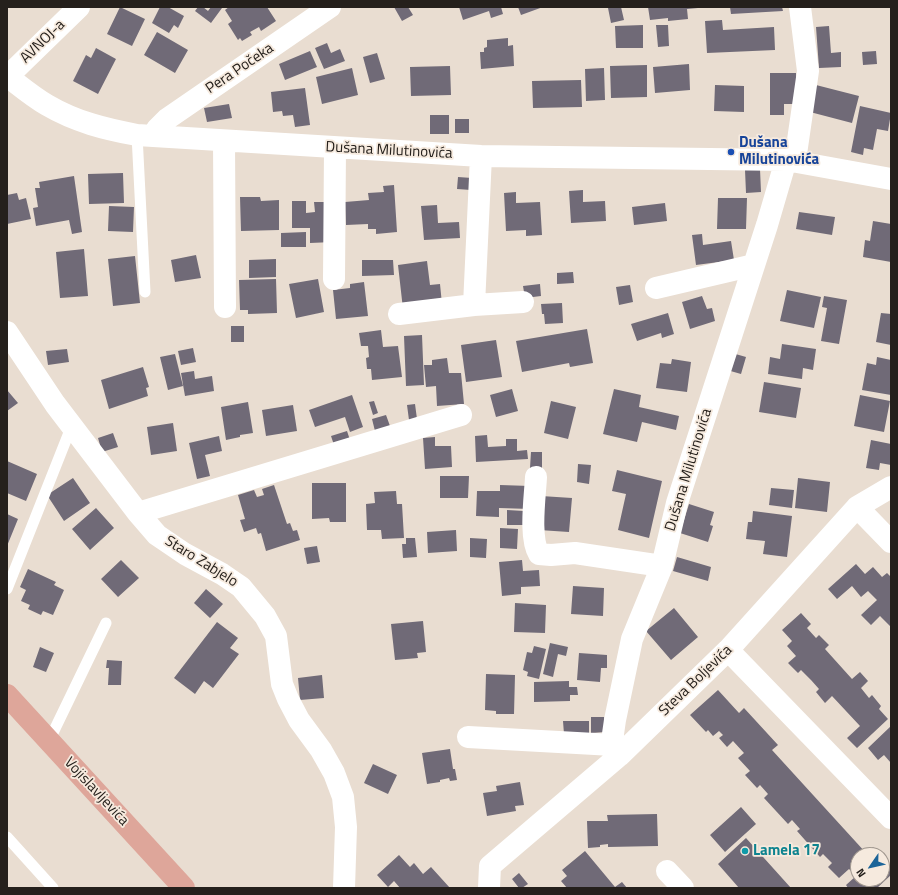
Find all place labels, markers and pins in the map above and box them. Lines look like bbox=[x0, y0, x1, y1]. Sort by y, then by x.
place label: Dušana Milutinovića bbox=[739, 134, 819, 169]
marker: Dušana Milutinovića bbox=[726, 147, 736, 157]
place label: Lamela 17 bbox=[753, 842, 820, 860]
marker: Lamela 17 bbox=[740, 846, 750, 856]

